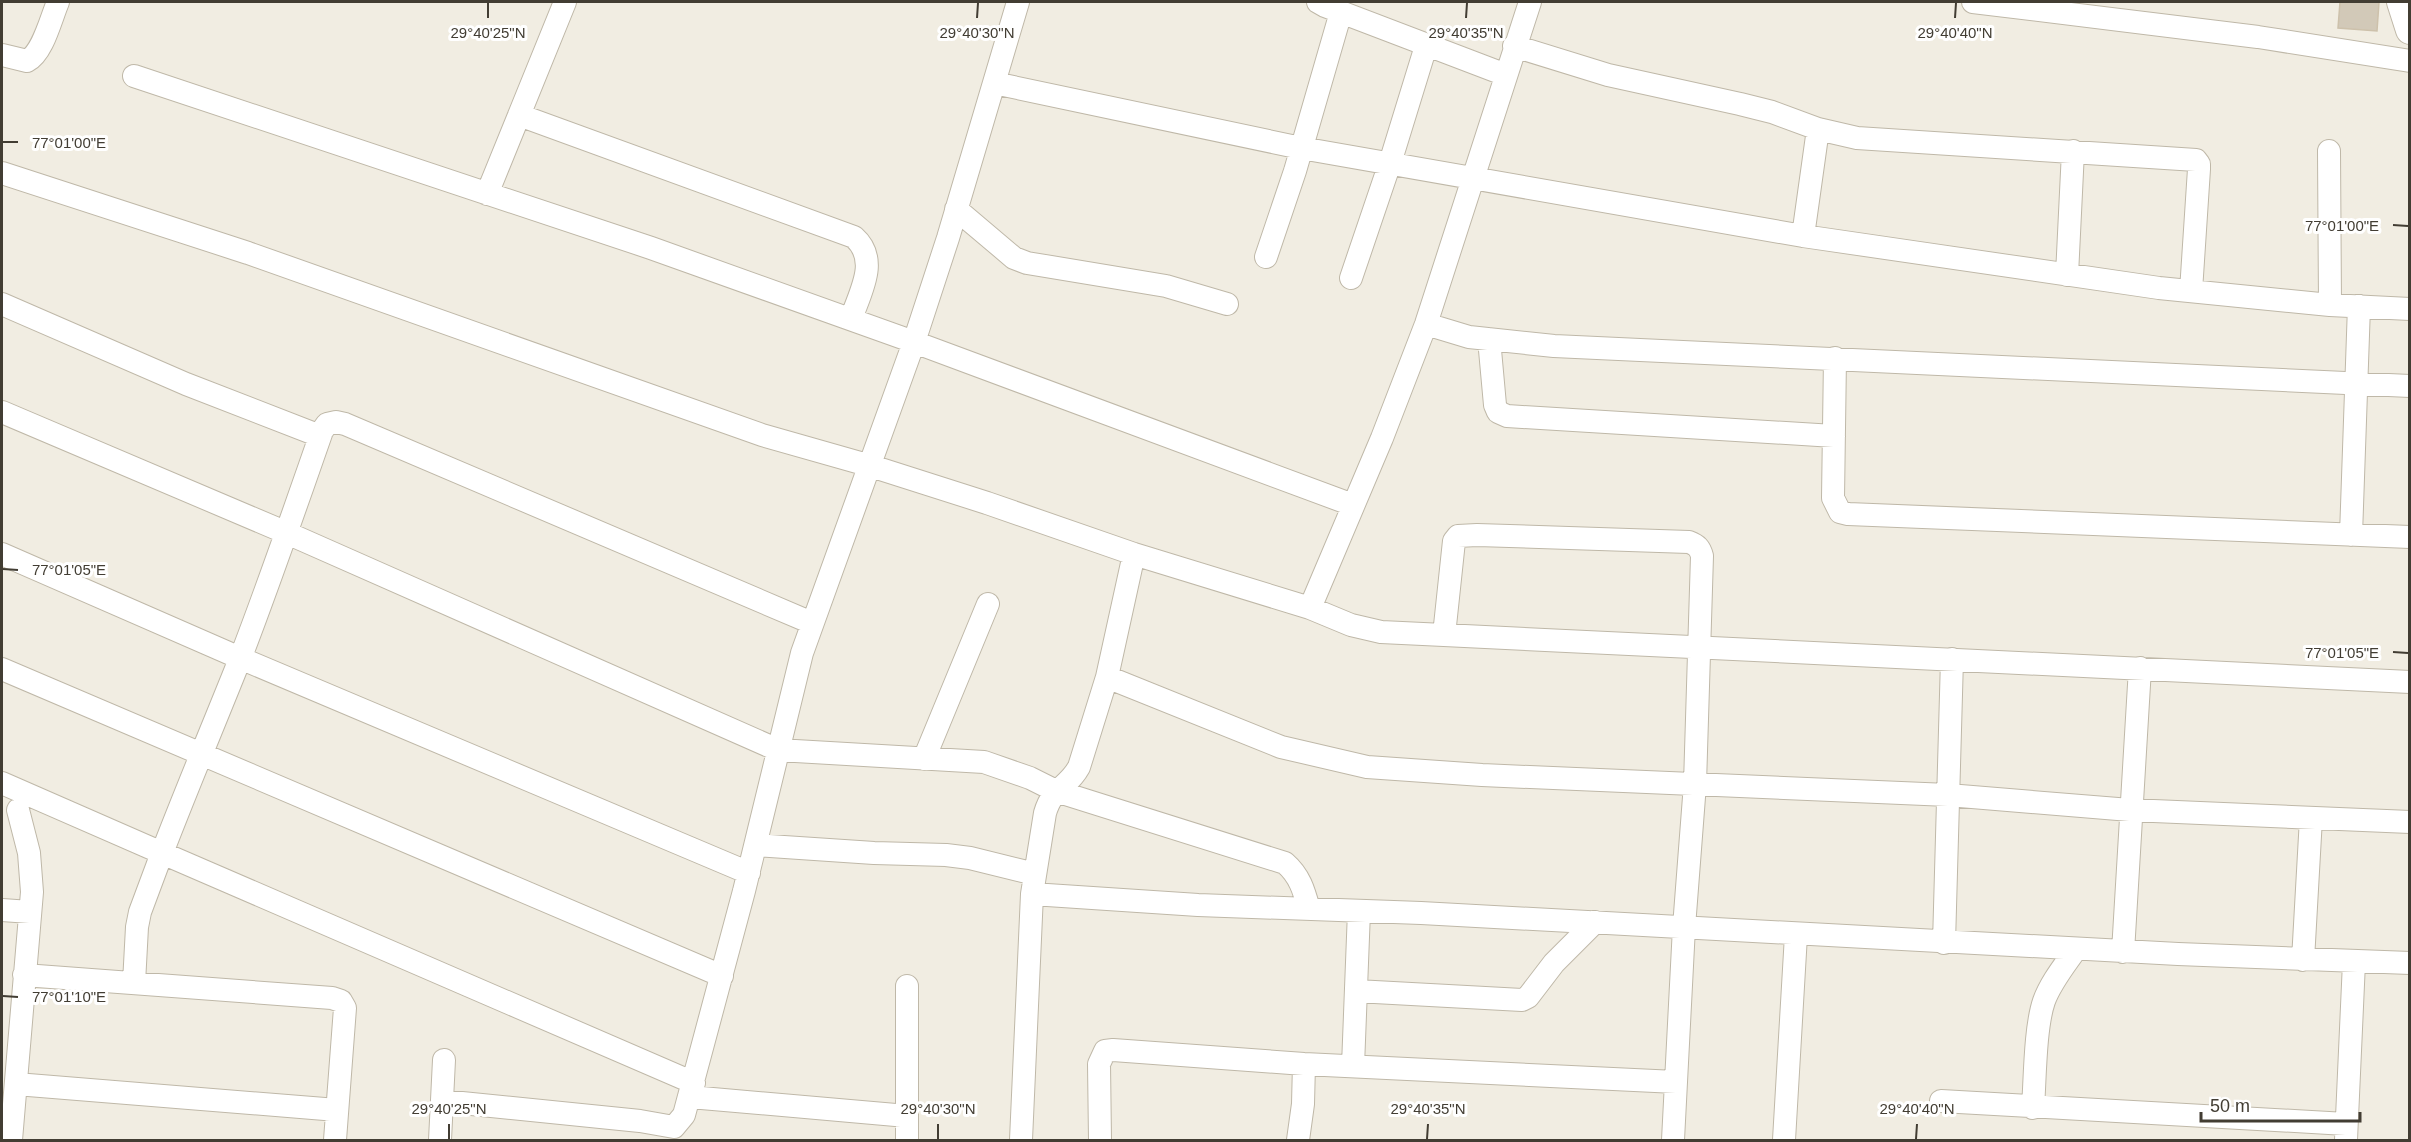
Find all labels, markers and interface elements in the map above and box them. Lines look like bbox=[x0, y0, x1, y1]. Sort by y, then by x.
text: 29°40'25"N bbox=[450, 24, 526, 41]
text: 29°40'30"N bbox=[939, 24, 1015, 41]
text: 29°40'35"N bbox=[1428, 24, 1504, 41]
text: 29°40'40"N bbox=[1917, 24, 1993, 41]
text: 77°01'00"E bbox=[32, 134, 106, 151]
text: 77°01'00"E bbox=[2305, 217, 2379, 234]
text: 77°01'05"E bbox=[32, 561, 106, 578]
text: 77°01'05"E bbox=[2305, 644, 2379, 661]
text: 77°01'10"E bbox=[32, 988, 106, 1005]
scale bar bbox=[2201, 1085, 2360, 1123]
text: 50 m bbox=[2210, 1096, 2250, 1116]
text: 29°40'25"N bbox=[411, 1100, 487, 1117]
text: 29°40'30"N bbox=[900, 1100, 976, 1117]
text: 29°40'35"N bbox=[1390, 1100, 1466, 1117]
text: 29°40'40"N bbox=[1879, 1100, 1955, 1117]

